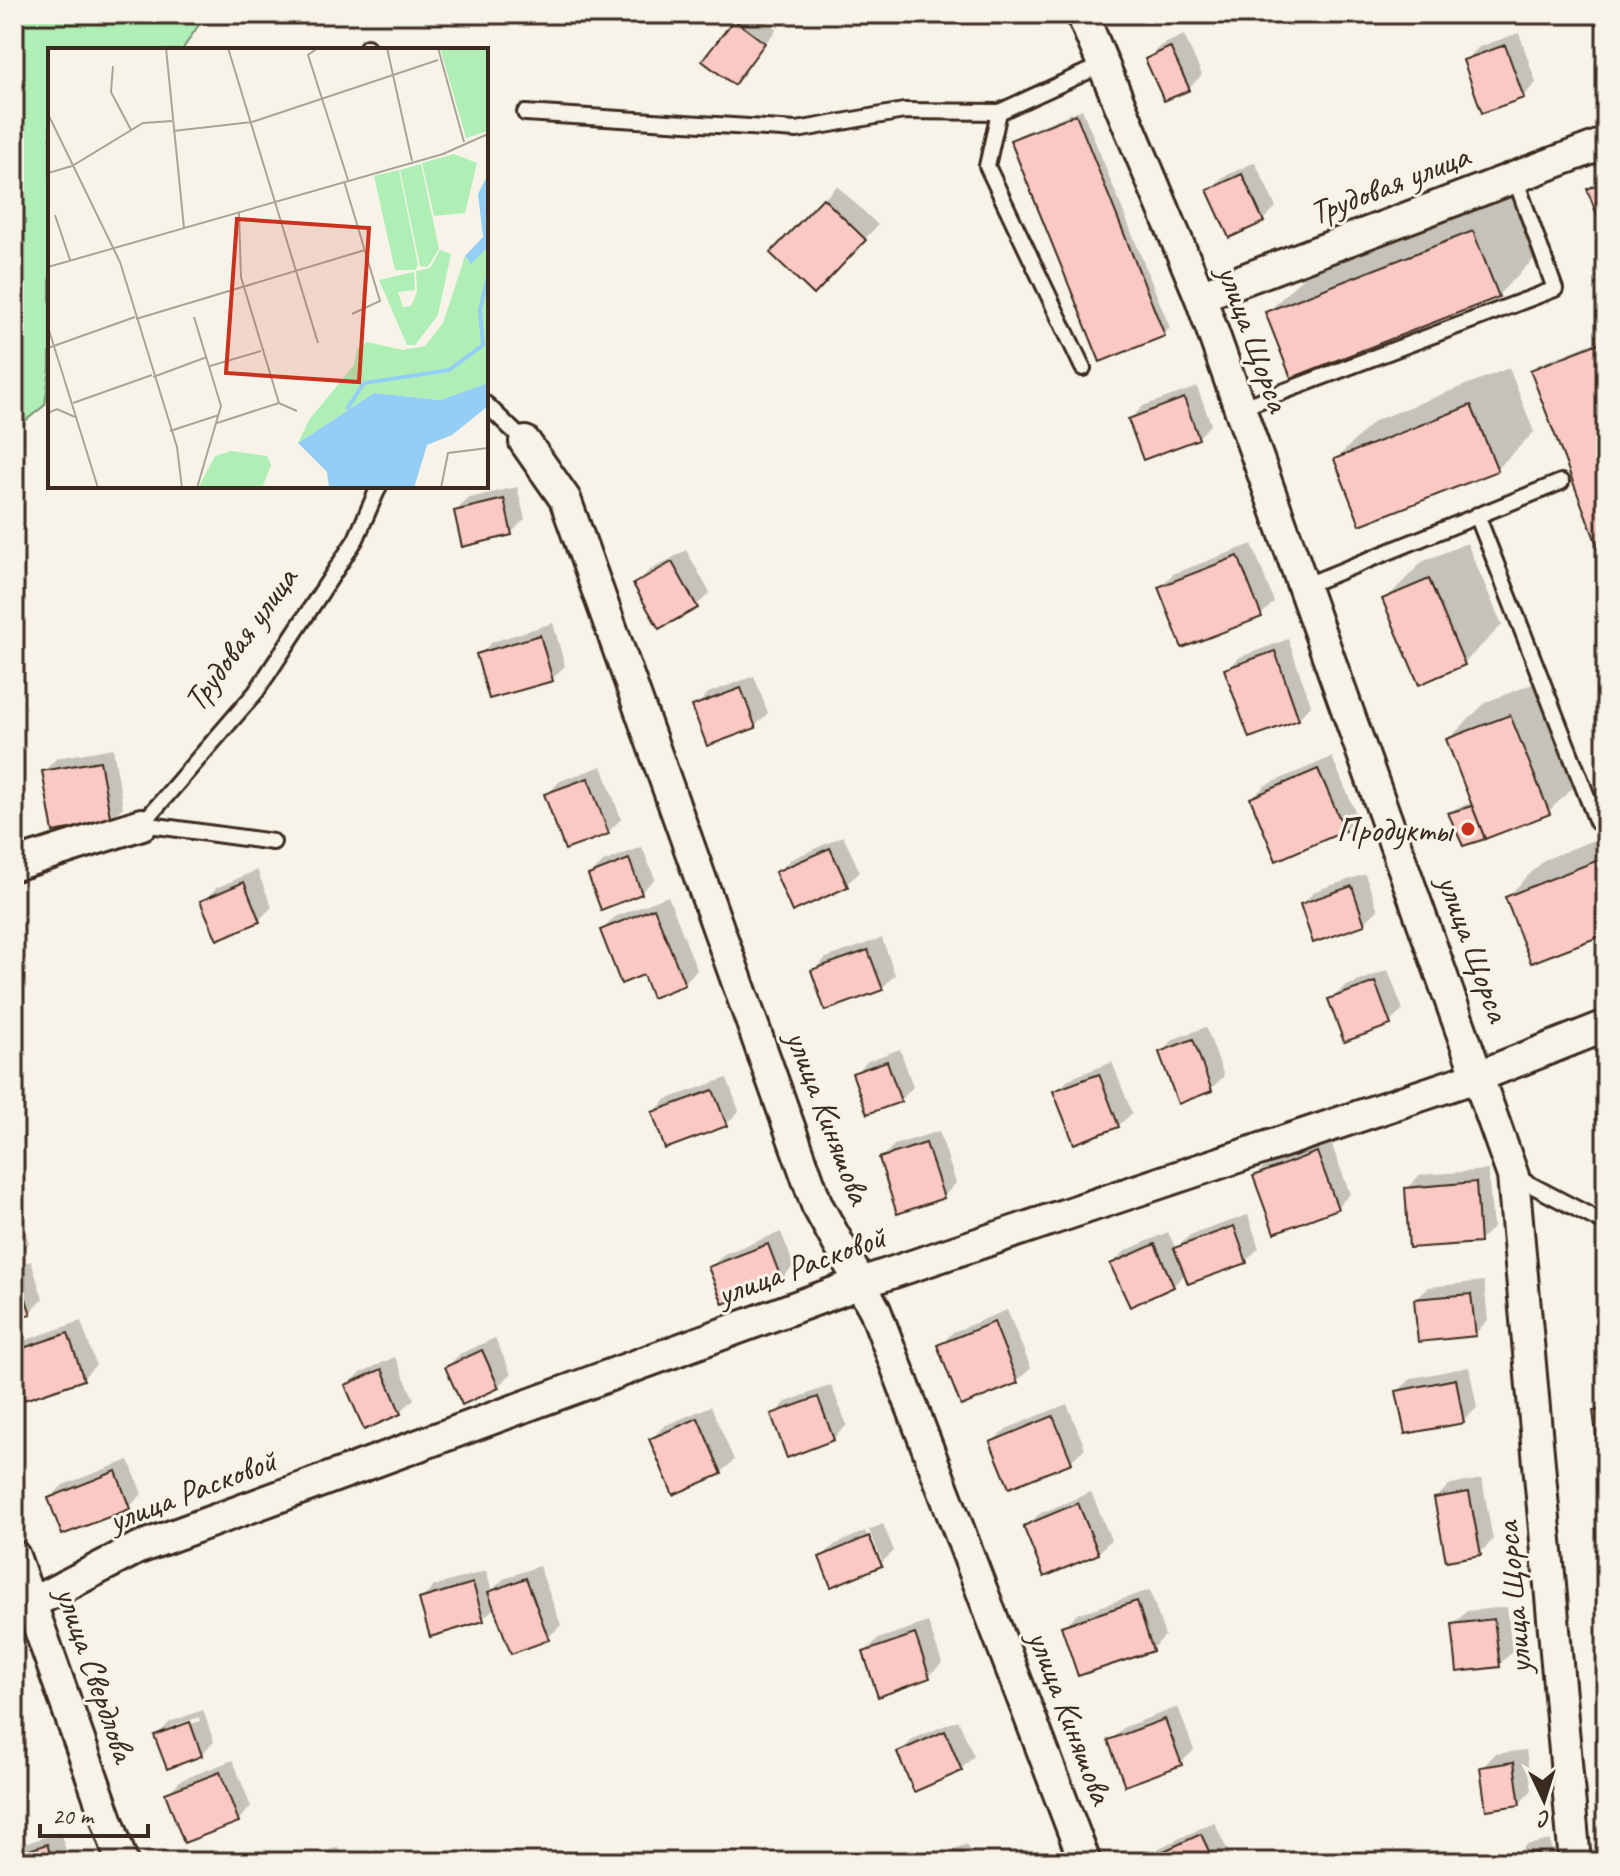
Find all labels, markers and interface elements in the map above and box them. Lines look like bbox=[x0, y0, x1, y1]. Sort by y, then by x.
inset map bbox=[48, 48, 488, 488]
street label: Трудовая улица bbox=[1303, 133, 1477, 234]
street label: улица Щорса bbox=[1207, 257, 1301, 419]
street label: Трудовая улица bbox=[173, 557, 308, 719]
place label: Продукты bbox=[1337, 808, 1455, 851]
marker: Продукты bbox=[1459, 820, 1477, 838]
street label: улица Щорса bbox=[1427, 867, 1521, 1029]
street label: улица Киняшова bbox=[776, 1022, 883, 1212]
street label: улица Расковой bbox=[709, 1214, 893, 1316]
street label: улица Расковой bbox=[100, 1438, 284, 1542]
street label: улица Щорса bbox=[1485, 1518, 1541, 1678]
street label: улица Свердлова bbox=[45, 1579, 147, 1770]
street label: улица Киняшова bbox=[1018, 1622, 1125, 1812]
north arrow bbox=[1504, 1760, 1584, 1840]
scale bar bbox=[40, 1788, 148, 1838]
text: 20 m bbox=[52, 1801, 95, 1831]
text: С bbox=[1536, 1805, 1552, 1834]

